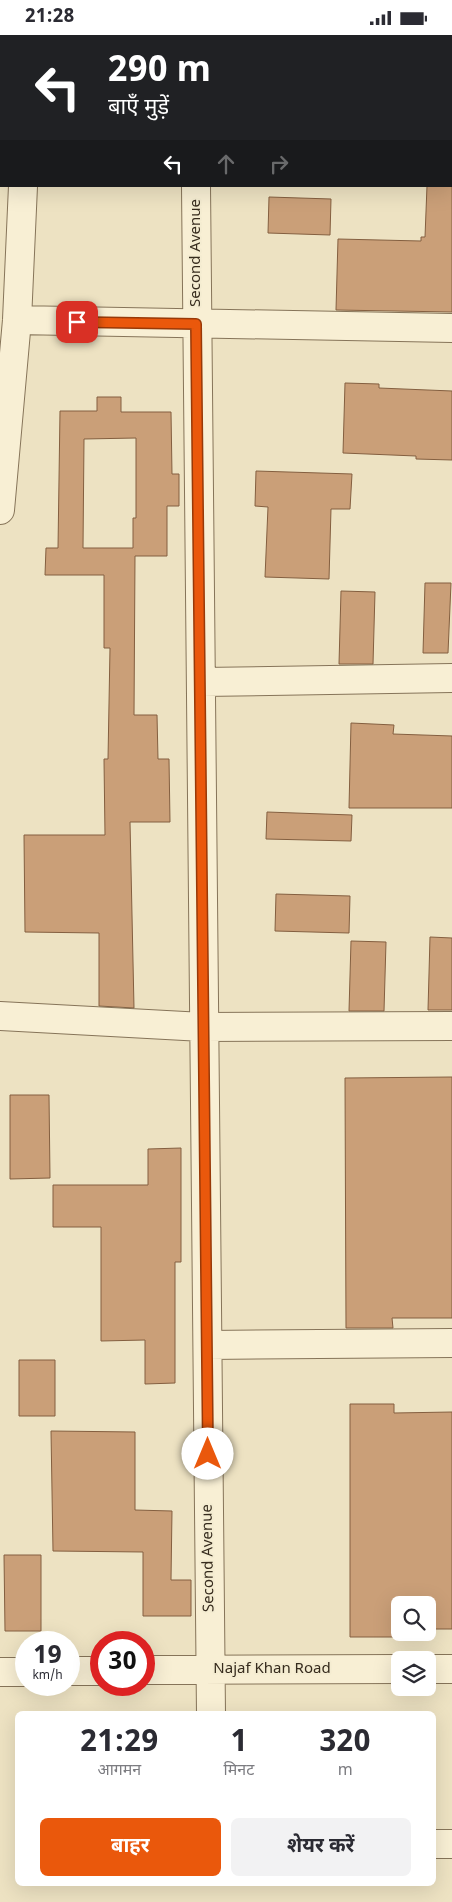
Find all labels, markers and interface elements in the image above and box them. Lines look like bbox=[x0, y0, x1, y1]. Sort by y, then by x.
text: 21:28 bbox=[25, 5, 74, 30]
text: 290 m bbox=[108, 50, 211, 95]
icon: left bbox=[25, 55, 90, 120]
text: बाएँ मुड़ें bbox=[108, 94, 169, 123]
icon: left bbox=[159, 150, 187, 178]
icon: ahead bbox=[212, 150, 240, 178]
icon: right bbox=[265, 150, 293, 178]
street label: Second Avenue bbox=[187, 199, 206, 307]
pin bbox=[56, 301, 98, 343]
icon: arrive bbox=[63, 308, 91, 336]
position arrow bbox=[181, 1427, 233, 1479]
street label: Second Avenue bbox=[199, 1504, 219, 1612]
map controls bbox=[391, 1596, 436, 1696]
button: search bbox=[391, 1596, 436, 1641]
speed limit sign: 30 bbox=[90, 1631, 155, 1696]
text: 19 bbox=[33, 1641, 62, 1673]
button: layers bbox=[391, 1651, 436, 1696]
street label: Najaf Khan Road bbox=[213, 1660, 331, 1679]
text: km/h bbox=[32, 1668, 63, 1684]
text: 21:29 bbox=[80, 1724, 158, 1763]
text: 1 bbox=[230, 1724, 247, 1763]
text: 320 bbox=[320, 1724, 371, 1763]
text: आगमन bbox=[97, 1761, 141, 1782]
text: मिनट bbox=[224, 1761, 254, 1782]
text: m bbox=[338, 1761, 353, 1782]
button: बाहर bbox=[40, 1818, 221, 1876]
button: शेयर करें bbox=[231, 1818, 411, 1876]

